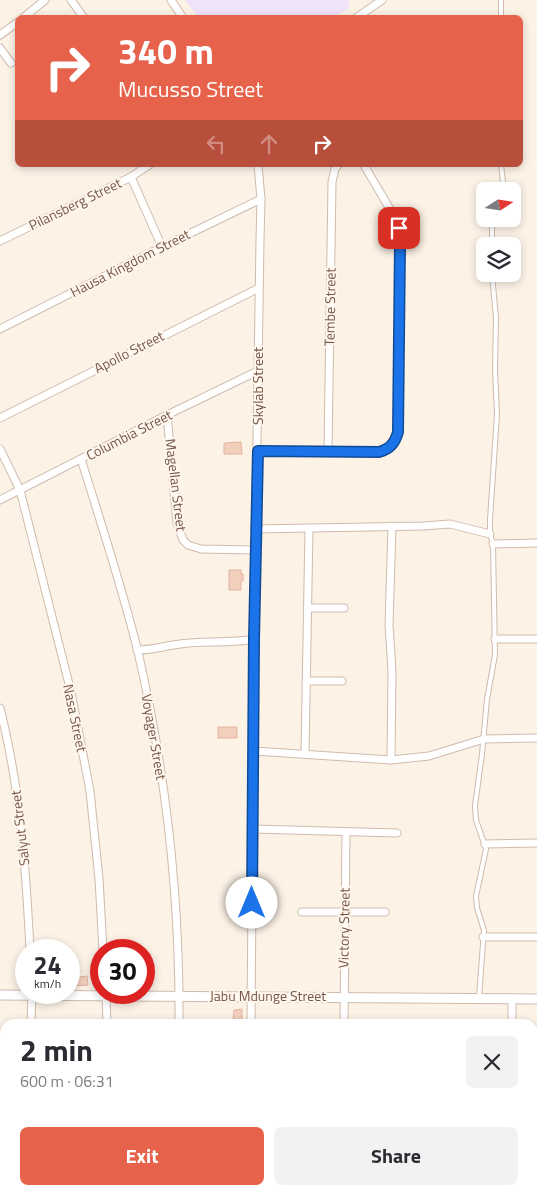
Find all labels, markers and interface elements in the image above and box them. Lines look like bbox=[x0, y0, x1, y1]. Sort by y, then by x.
text: 340 m bbox=[118, 24, 214, 78]
icon: right bbox=[35, 35, 100, 100]
text: Mucusso Street bbox=[118, 72, 263, 106]
icon: left bbox=[202, 130, 230, 158]
icon: ahead bbox=[255, 130, 283, 158]
icon: right bbox=[308, 130, 336, 158]
street label: Pilansberg Street bbox=[25, 172, 125, 235]
north arrow bbox=[476, 182, 521, 228]
map controls bbox=[476, 182, 521, 282]
pin bbox=[378, 207, 420, 249]
icon: arrive bbox=[385, 214, 413, 242]
street label: Hausa Kingdom Street bbox=[66, 223, 193, 302]
button: layers bbox=[476, 237, 521, 282]
street label: Tembe Street bbox=[318, 268, 341, 346]
street label: Apollo Street bbox=[90, 325, 168, 378]
street label: Skylab Street bbox=[247, 347, 268, 425]
street label: Columbia Street bbox=[82, 404, 175, 465]
street label: Magellan Street bbox=[160, 437, 193, 533]
street label: Nasa Street bbox=[58, 682, 93, 754]
street label: Voyager Street bbox=[137, 692, 172, 782]
street label: Salyut Street bbox=[4, 789, 35, 867]
position arrow bbox=[225, 876, 277, 928]
street label: Victory Street bbox=[332, 888, 355, 968]
speed limit sign: 30 bbox=[90, 939, 155, 1004]
text: 24 bbox=[33, 946, 62, 984]
text: km/h bbox=[34, 974, 61, 993]
street label: Jabu Mdunge Street bbox=[210, 985, 326, 1006]
text: 2 min bbox=[20, 1027, 93, 1073]
button: close bbox=[466, 1036, 518, 1088]
text: 600 m · 06:31 bbox=[20, 1069, 114, 1093]
button: Exit bbox=[20, 1127, 264, 1185]
button: Share bbox=[274, 1127, 518, 1185]

